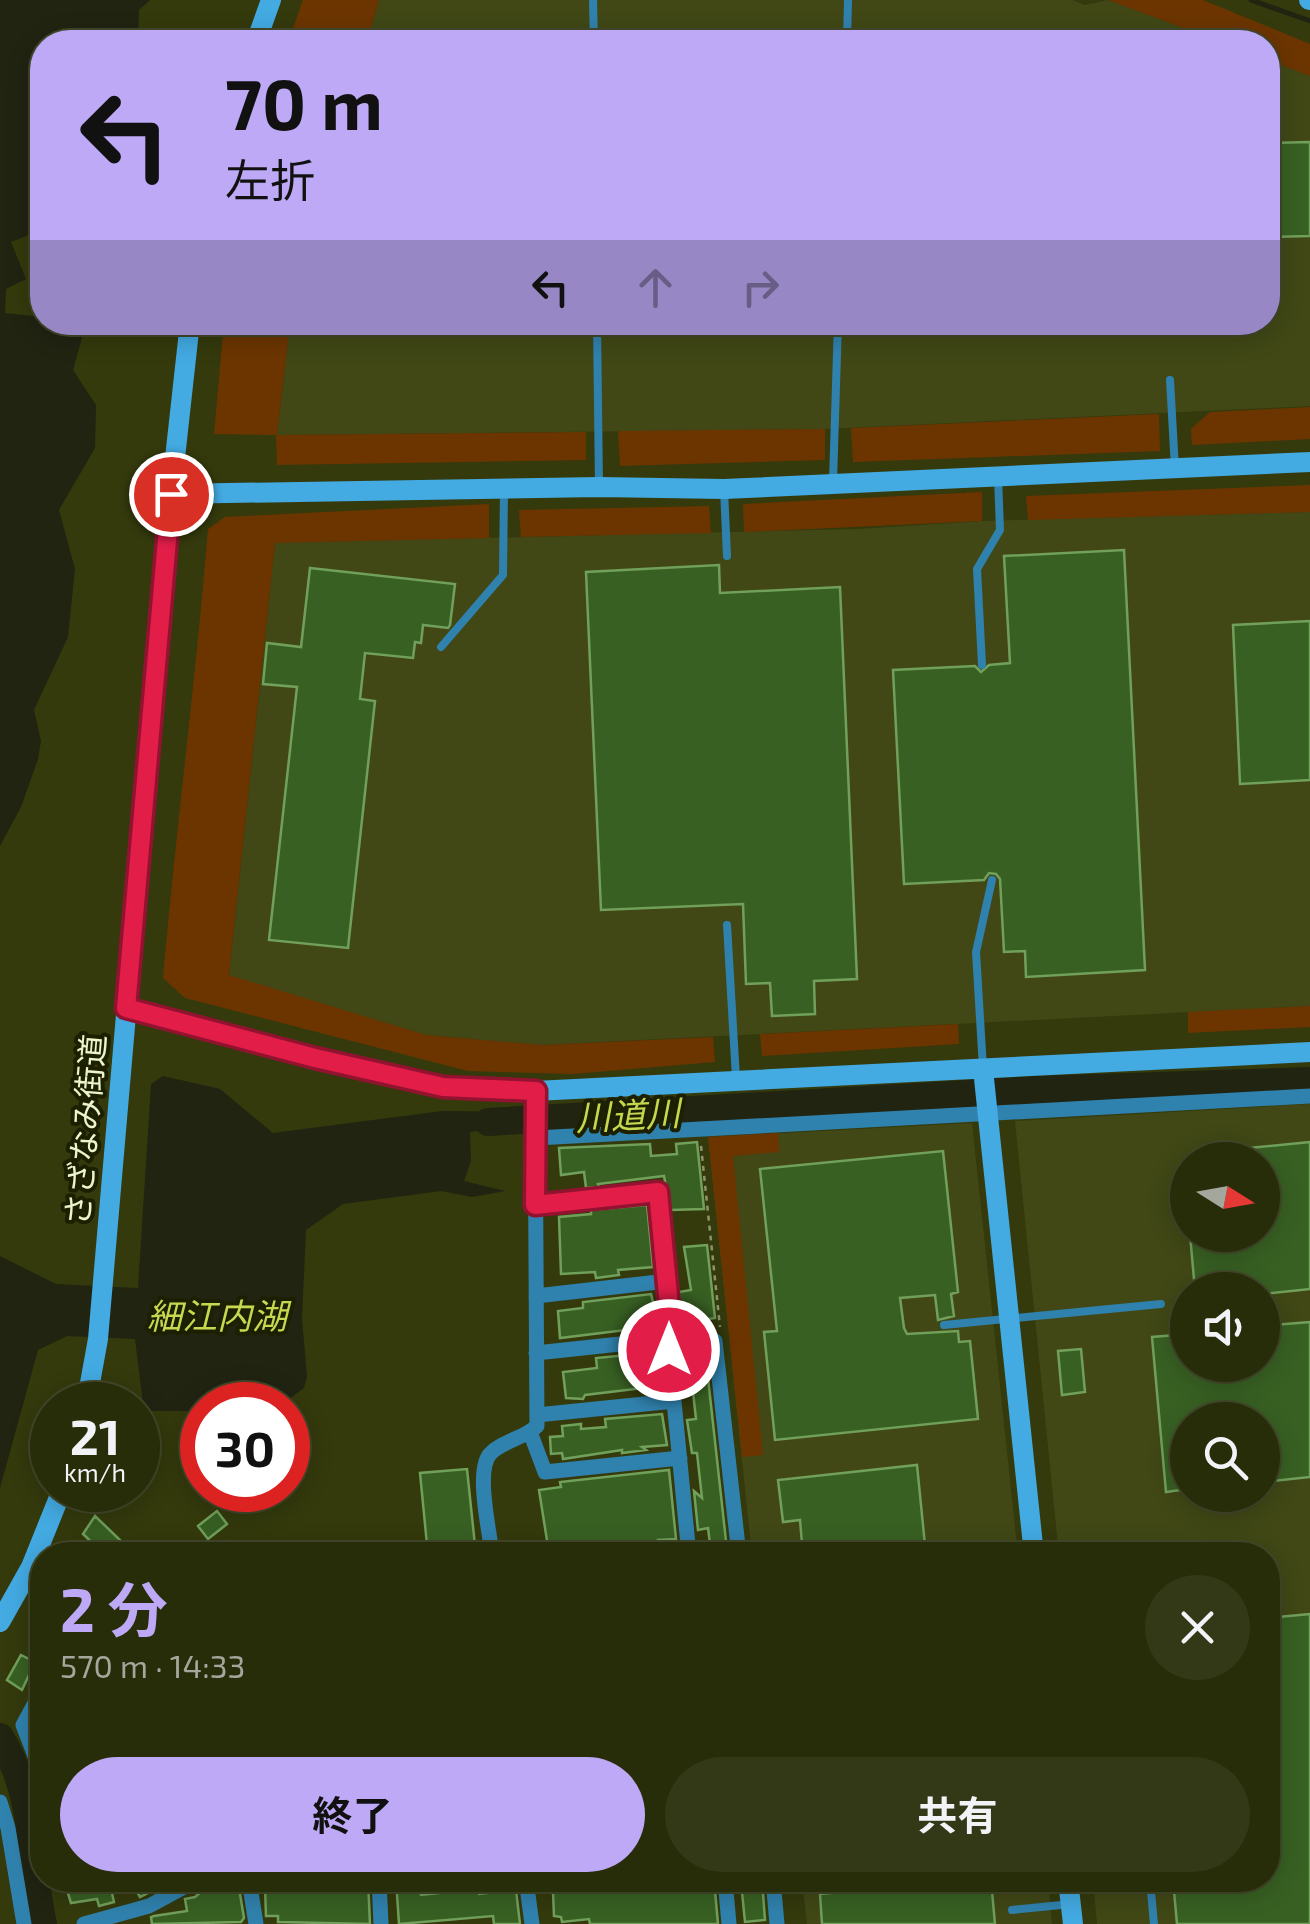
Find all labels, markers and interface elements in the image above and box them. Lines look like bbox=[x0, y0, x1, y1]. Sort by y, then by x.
text: 70 m bbox=[225, 60, 383, 144]
icon: left bbox=[60, 70, 190, 200]
text: 左折 bbox=[225, 152, 315, 206]
icon: left bbox=[523, 260, 578, 315]
icon: ahead bbox=[628, 260, 683, 315]
icon: right bbox=[733, 260, 788, 315]
pin bbox=[129, 452, 214, 537]
icon: arrive bbox=[144, 467, 199, 522]
street label: さざなみ街道 bbox=[57, 1033, 111, 1227]
water label: 川道川 bbox=[574, 1090, 685, 1138]
north arrow bbox=[1170, 1142, 1280, 1252]
map controls bbox=[1170, 1142, 1280, 1512]
button: sound bbox=[1170, 1272, 1280, 1382]
water label: 細江内湖 bbox=[147, 1294, 292, 1336]
position arrow bbox=[617, 1298, 721, 1402]
speed limit sign: 30 bbox=[180, 1382, 310, 1512]
button: search bbox=[1170, 1402, 1280, 1512]
text: 21 bbox=[70, 1405, 120, 1465]
text: km/h bbox=[64, 1457, 126, 1487]
text: 2 分 bbox=[60, 1572, 168, 1644]
button: close bbox=[1145, 1575, 1250, 1680]
text: 570 m · 14:33 bbox=[60, 1646, 245, 1684]
button: 終了 bbox=[60, 1757, 645, 1872]
button: 共有 bbox=[665, 1757, 1250, 1872]

